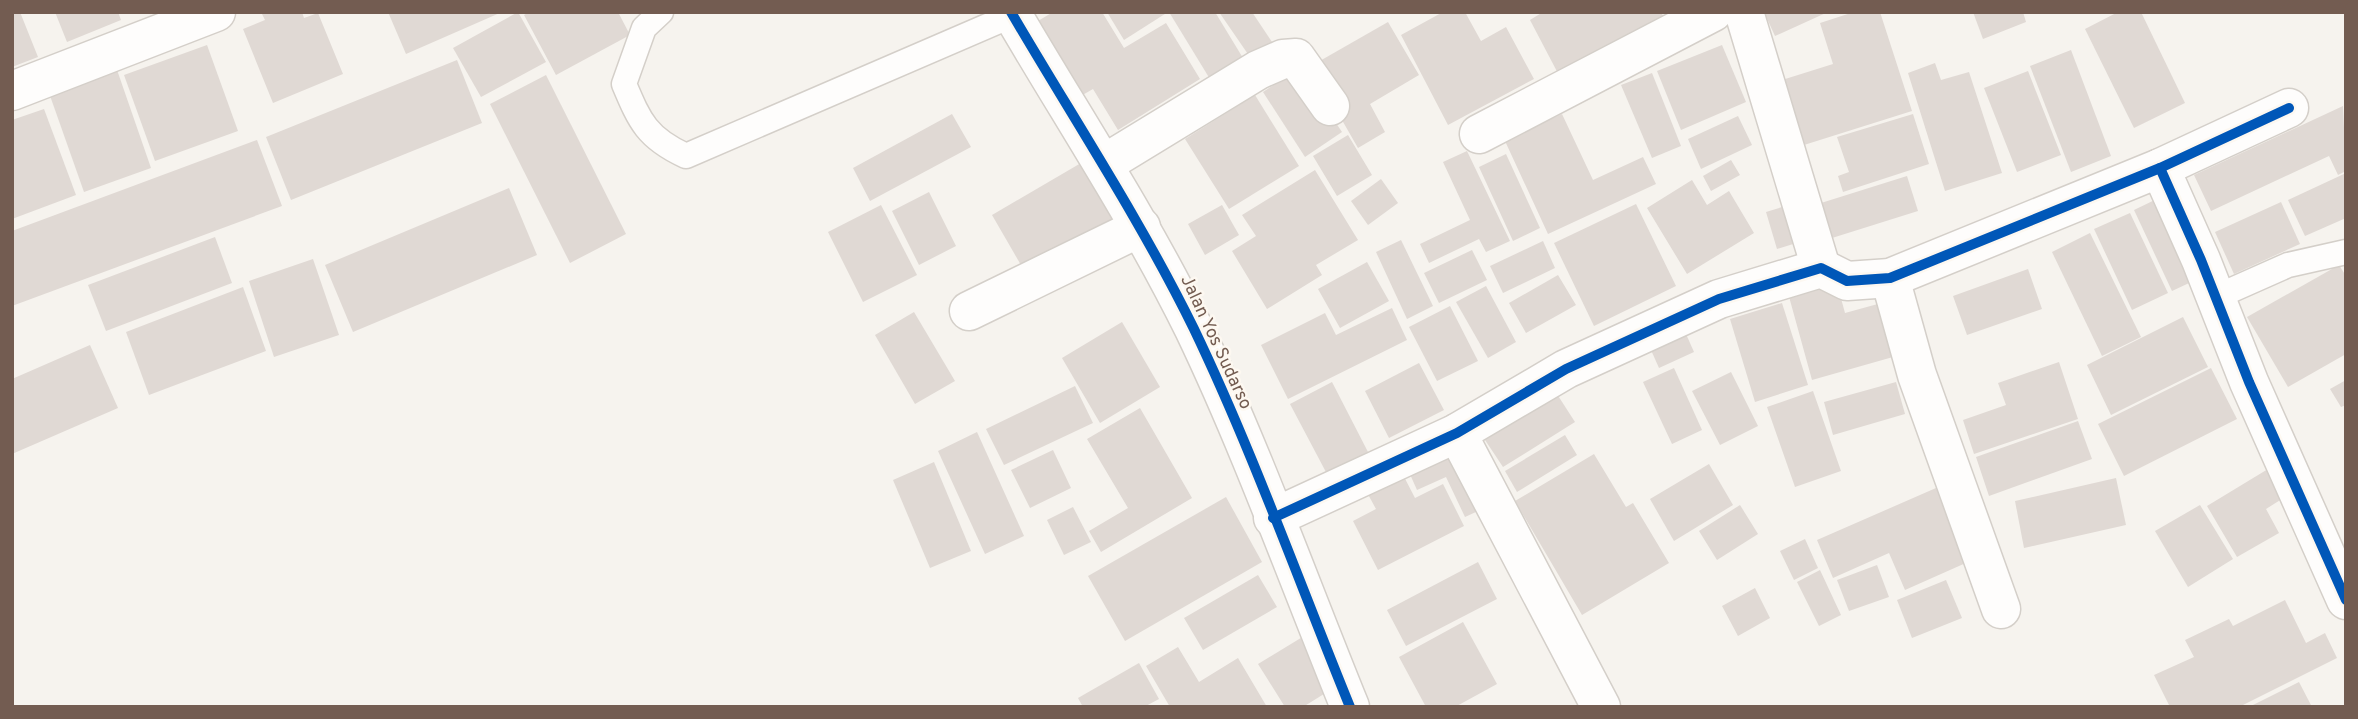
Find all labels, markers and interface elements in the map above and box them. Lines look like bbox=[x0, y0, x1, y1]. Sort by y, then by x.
street label: Jalan Yos Sudarso bbox=[1174, 272, 1257, 413]

